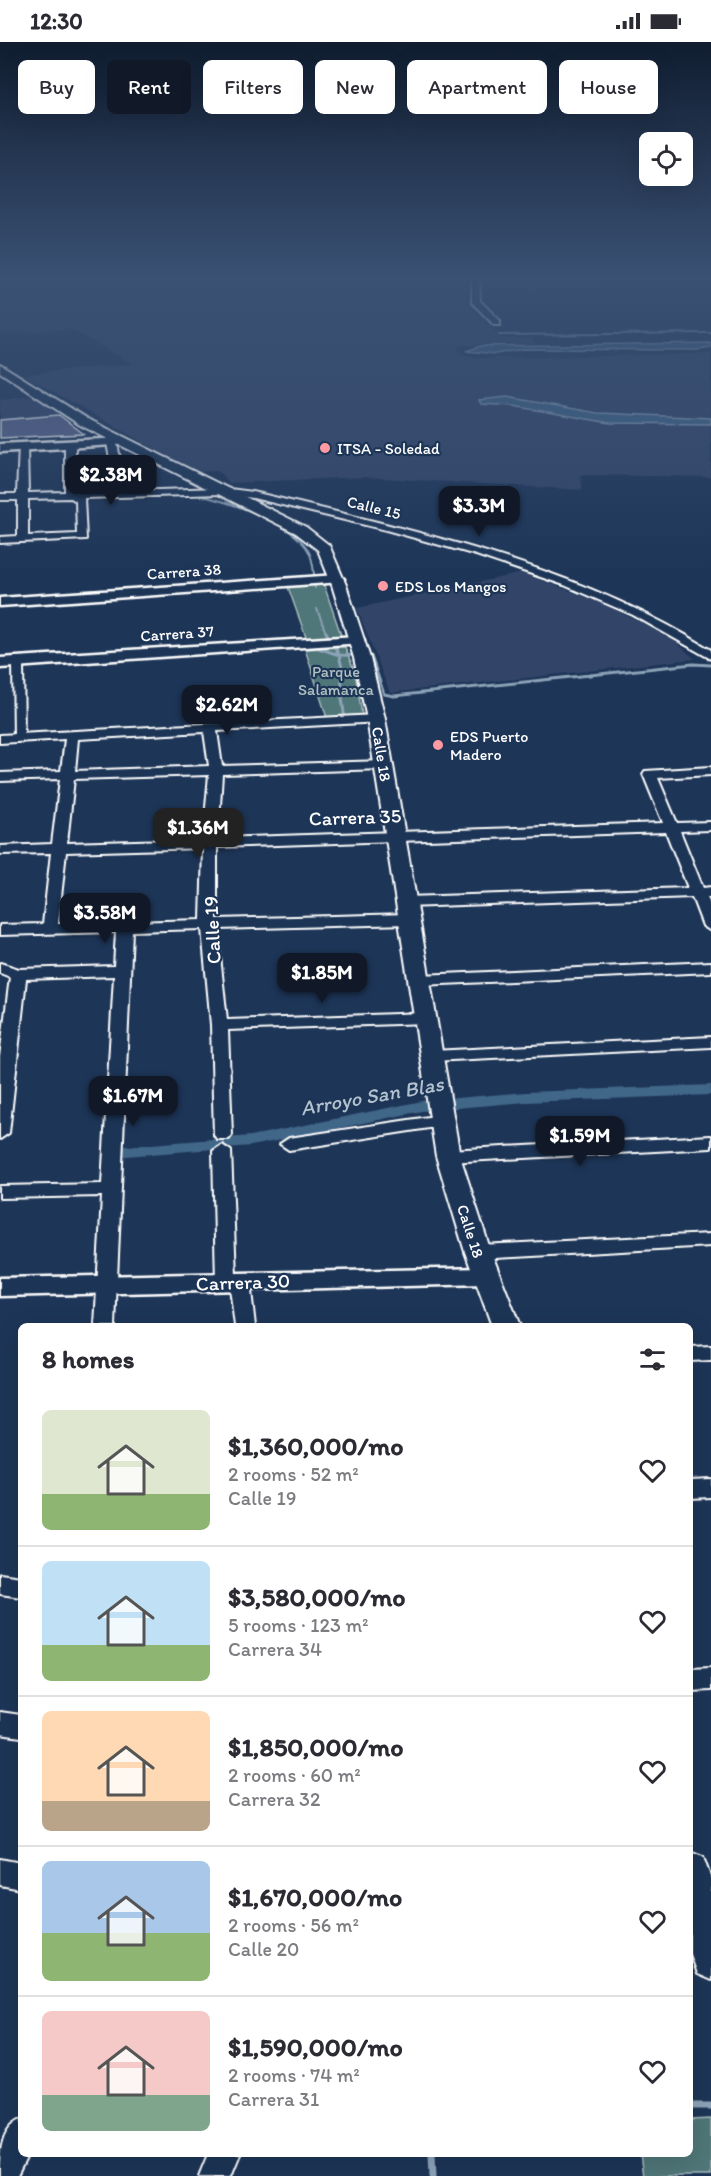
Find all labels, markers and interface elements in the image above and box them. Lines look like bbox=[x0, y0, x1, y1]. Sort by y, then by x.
text: 12:30 bbox=[30, 8, 83, 35]
chip: Buy bbox=[18, 60, 95, 114]
chip: Rent bbox=[107, 60, 191, 114]
chip: Filters bbox=[203, 60, 303, 114]
chip: New bbox=[315, 60, 395, 114]
chip: Apartment bbox=[407, 60, 547, 114]
chip: House bbox=[559, 60, 658, 114]
map controls bbox=[639, 132, 693, 186]
button: locate bbox=[639, 132, 693, 186]
place label: ITSA - Soledad bbox=[337, 439, 440, 458]
marker: ITSA - Soledad bbox=[318, 441, 332, 455]
pin: $2.38M bbox=[62, 455, 160, 506]
text: $2.38M bbox=[79, 462, 143, 486]
pin: $3.3M bbox=[437, 486, 521, 537]
street label: Calle 15 bbox=[345, 492, 403, 523]
text: $3.3M bbox=[453, 493, 505, 517]
street label: Carrera 38 bbox=[146, 559, 222, 584]
place label: EDS Los Mangos bbox=[395, 577, 506, 596]
marker: EDS Los Mangos bbox=[376, 579, 390, 593]
street label: Carrera 37 bbox=[140, 621, 214, 646]
park label: Parque Salamanca bbox=[298, 662, 375, 699]
pin: $2.62M bbox=[178, 685, 276, 736]
text: $2.62M bbox=[196, 692, 258, 716]
street label: Calle 18 bbox=[368, 725, 395, 783]
place label: EDS Puerto Madero bbox=[450, 727, 528, 764]
marker: EDS Puerto Madero bbox=[431, 738, 445, 752]
street label: Carrera 35 bbox=[308, 803, 402, 831]
pin: $1.36M bbox=[149, 808, 247, 859]
text: $1.36M bbox=[167, 815, 229, 839]
pin: $3.58M bbox=[56, 893, 154, 944]
street label: Calle 19 bbox=[198, 895, 226, 965]
text: $3.58M bbox=[73, 900, 137, 924]
pin: $1.85M bbox=[273, 953, 371, 1004]
text: $1.85M bbox=[291, 960, 353, 984]
water label: Arroyo San Blas bbox=[299, 1071, 446, 1120]
pin: $1.67M bbox=[84, 1076, 182, 1127]
text: $1.67M bbox=[103, 1083, 163, 1107]
pin: $1.59M bbox=[531, 1116, 629, 1167]
text: $1.59M bbox=[549, 1123, 611, 1147]
street label: Calle 18 bbox=[453, 1202, 488, 1260]
street label: Carrera 30 bbox=[195, 1268, 291, 1296]
text: 8 homes bbox=[42, 1343, 134, 1375]
icon: filters bbox=[636, 1343, 669, 1376]
text: $1,360,000/mo bbox=[228, 1430, 404, 1462]
icon: home bbox=[90, 1434, 162, 1506]
icon: heart bbox=[636, 1454, 669, 1487]
text: 2 rooms · 52 m² bbox=[228, 1462, 359, 1486]
text: Calle 19 bbox=[228, 1486, 296, 1510]
text: $3,580,000/mo bbox=[228, 1581, 406, 1613]
icon: home bbox=[90, 1585, 162, 1657]
icon: heart bbox=[636, 1605, 669, 1638]
text: 5 rooms · 123 m² bbox=[228, 1613, 369, 1637]
text: Carrera 34 bbox=[228, 1637, 322, 1661]
text: $1,850,000/mo bbox=[228, 1731, 404, 1763]
icon: home bbox=[90, 1735, 162, 1807]
icon: heart bbox=[636, 1755, 669, 1788]
text: 2 rooms · 60 m² bbox=[228, 1763, 361, 1787]
text: Carrera 32 bbox=[228, 1787, 321, 1811]
text: $1,670,000/mo bbox=[228, 1881, 402, 1913]
icon: home bbox=[90, 1885, 162, 1957]
icon: heart bbox=[636, 1905, 669, 1938]
text: 2 rooms · 56 m² bbox=[228, 1913, 359, 1937]
text: Calle 20 bbox=[228, 1937, 299, 1961]
text: $1,590,000/mo bbox=[228, 2031, 403, 2063]
icon: home bbox=[90, 2035, 162, 2107]
icon: heart bbox=[636, 2055, 669, 2088]
text: 2 rooms · 74 m² bbox=[228, 2063, 360, 2087]
text: Carrera 31 bbox=[228, 2087, 319, 2111]

